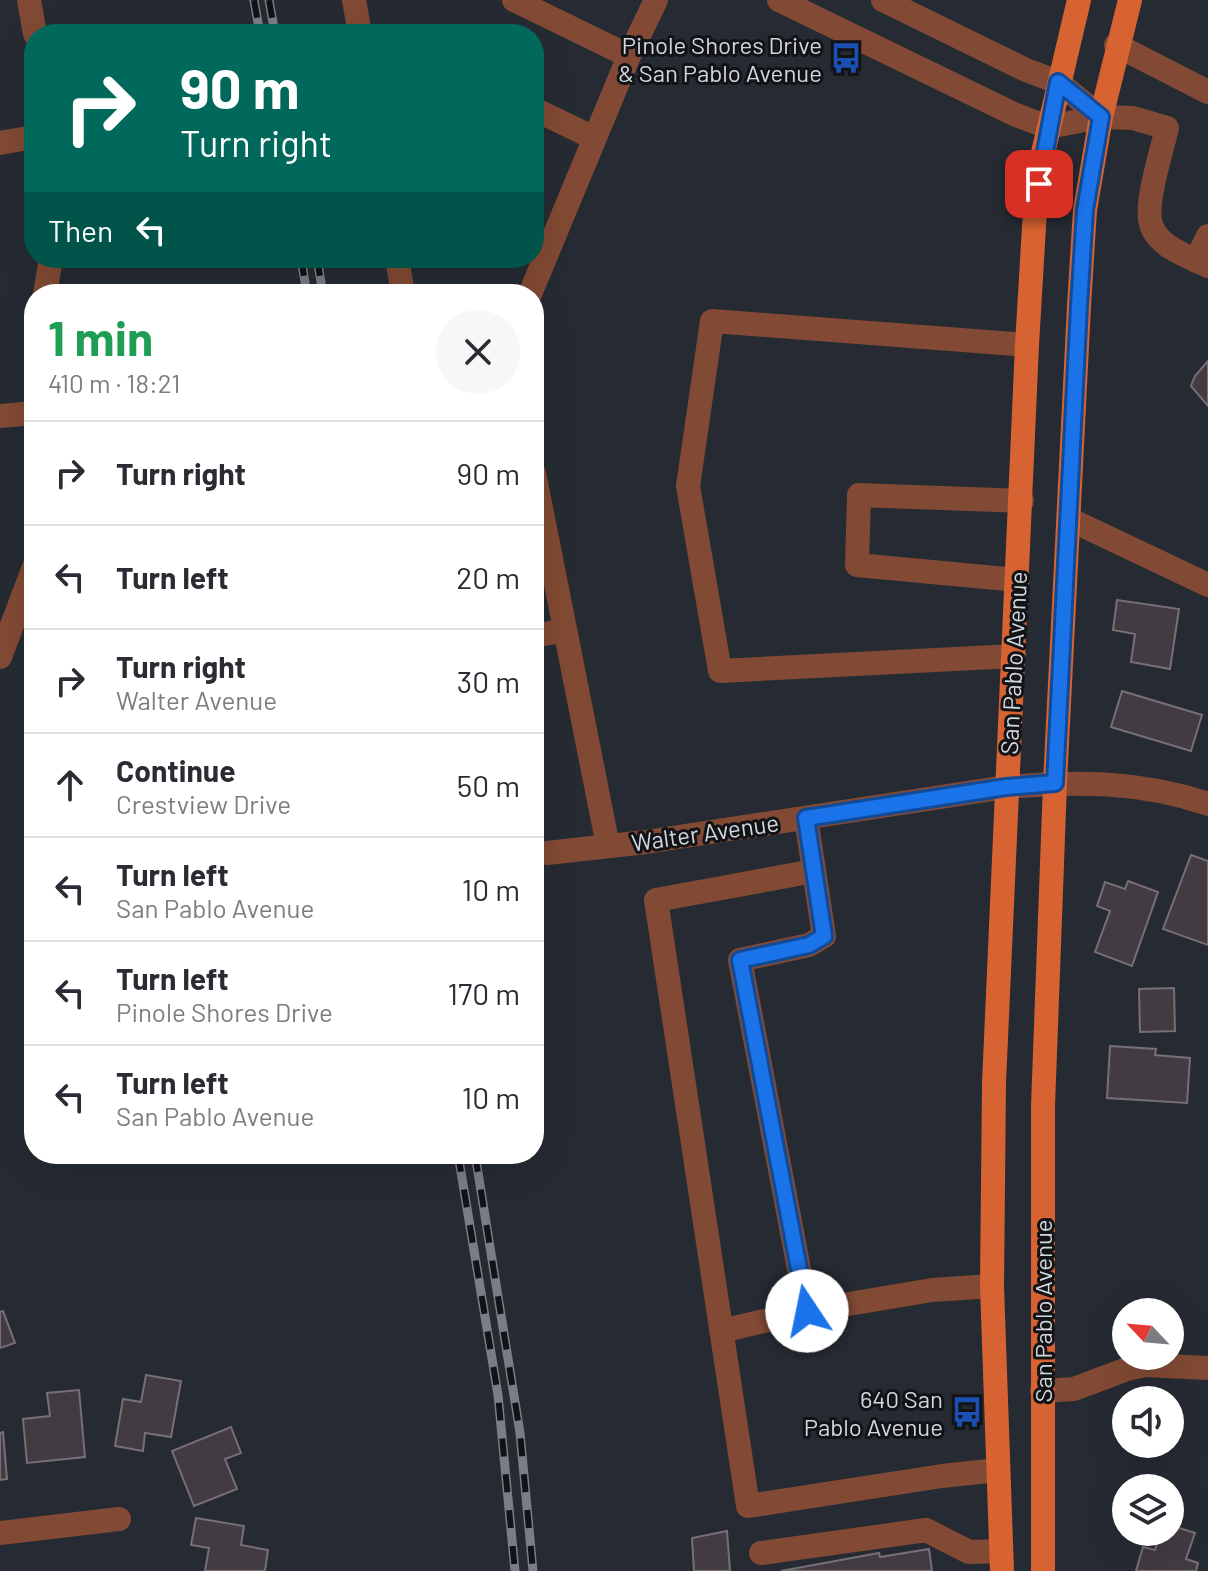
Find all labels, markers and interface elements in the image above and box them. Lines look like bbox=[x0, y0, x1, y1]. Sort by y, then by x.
place label: Pinole Shores Drive & San Pablo Avenue bbox=[618, 30, 822, 87]
bus stop icon: Pinole Shores Drive & San Pablo Avenue bbox=[829, 41, 863, 75]
text: 90 m bbox=[180, 53, 300, 120]
icon: right bbox=[48, 56, 152, 160]
text: Turn right bbox=[180, 121, 332, 164]
pin bbox=[1005, 150, 1073, 218]
icon: arrive bbox=[1017, 162, 1061, 206]
icon: left bbox=[129, 208, 173, 252]
text: Then bbox=[48, 212, 113, 248]
text: 1 min bbox=[48, 308, 153, 366]
button: close bbox=[436, 310, 520, 394]
text: 410 m · 18:21 bbox=[48, 367, 180, 398]
icon: right bbox=[48, 451, 92, 495]
text: Turn right bbox=[116, 455, 246, 491]
text: 90 m bbox=[457, 455, 520, 491]
icon: left bbox=[48, 555, 92, 599]
text: Turn left bbox=[116, 559, 229, 595]
text: 20 m bbox=[456, 559, 520, 595]
street label: San Pablo Avenue bbox=[994, 571, 1032, 755]
text: Turn right bbox=[116, 648, 246, 684]
icon: right bbox=[48, 659, 92, 703]
text: 30 m bbox=[457, 663, 520, 699]
text: Walter Avenue bbox=[116, 684, 277, 715]
text: Continue bbox=[116, 752, 236, 788]
icon: ahead bbox=[48, 763, 92, 807]
text: 50 m bbox=[457, 767, 520, 803]
text: Crestview Drive bbox=[116, 788, 291, 819]
street label: Walter Avenue bbox=[629, 807, 781, 857]
text: Turn left bbox=[116, 856, 229, 892]
icon: left bbox=[48, 867, 92, 911]
text: 10 m bbox=[462, 871, 520, 907]
text: San Pablo Avenue bbox=[116, 892, 314, 923]
text: Turn left bbox=[116, 960, 229, 996]
icon: left bbox=[48, 971, 92, 1015]
text: 170 m bbox=[448, 975, 520, 1011]
text: Pinole Shores Drive bbox=[116, 996, 333, 1027]
text: Turn left bbox=[116, 1064, 229, 1100]
icon: left bbox=[48, 1075, 92, 1119]
text: 10 m bbox=[462, 1079, 520, 1115]
text: San Pablo Avenue bbox=[116, 1100, 314, 1131]
street label: San Pablo Avenue bbox=[1028, 1219, 1057, 1403]
position arrow bbox=[765, 1269, 849, 1353]
north arrow bbox=[1112, 1298, 1184, 1370]
map controls bbox=[1112, 1298, 1184, 1546]
place label: 640 San Pablo Avenue bbox=[804, 1384, 943, 1441]
button: sound bbox=[1112, 1386, 1184, 1458]
bus stop icon: 640 San Pablo Avenue bbox=[950, 1395, 984, 1429]
button: layers bbox=[1112, 1474, 1184, 1546]

